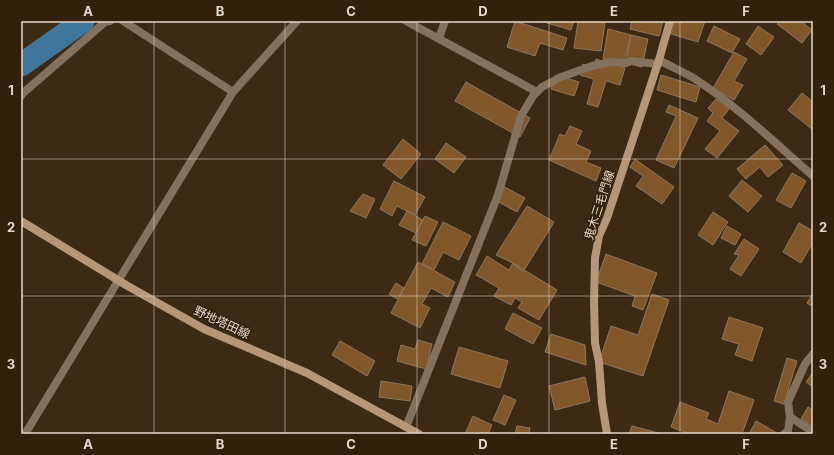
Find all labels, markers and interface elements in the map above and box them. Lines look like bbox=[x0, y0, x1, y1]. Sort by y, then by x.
text: A bbox=[83, 3, 93, 19]
text: B bbox=[216, 3, 225, 19]
text: C bbox=[346, 3, 356, 19]
text: D bbox=[478, 3, 488, 19]
text: E bbox=[610, 3, 618, 19]
text: F bbox=[742, 3, 750, 19]
text: 1 bbox=[8, 82, 14, 98]
text: 1 bbox=[820, 82, 826, 98]
street label: 鬼木三毛門線 bbox=[581, 168, 617, 242]
text: 2 bbox=[7, 219, 15, 235]
text: 2 bbox=[819, 219, 827, 235]
street label: 野地塔田線 bbox=[192, 303, 252, 341]
text: 3 bbox=[7, 356, 15, 372]
text: 3 bbox=[819, 356, 827, 372]
text: A bbox=[83, 436, 93, 452]
text: B bbox=[216, 436, 225, 452]
text: C bbox=[346, 436, 356, 452]
text: D bbox=[478, 436, 488, 452]
text: E bbox=[610, 436, 618, 452]
text: F bbox=[742, 436, 750, 452]

